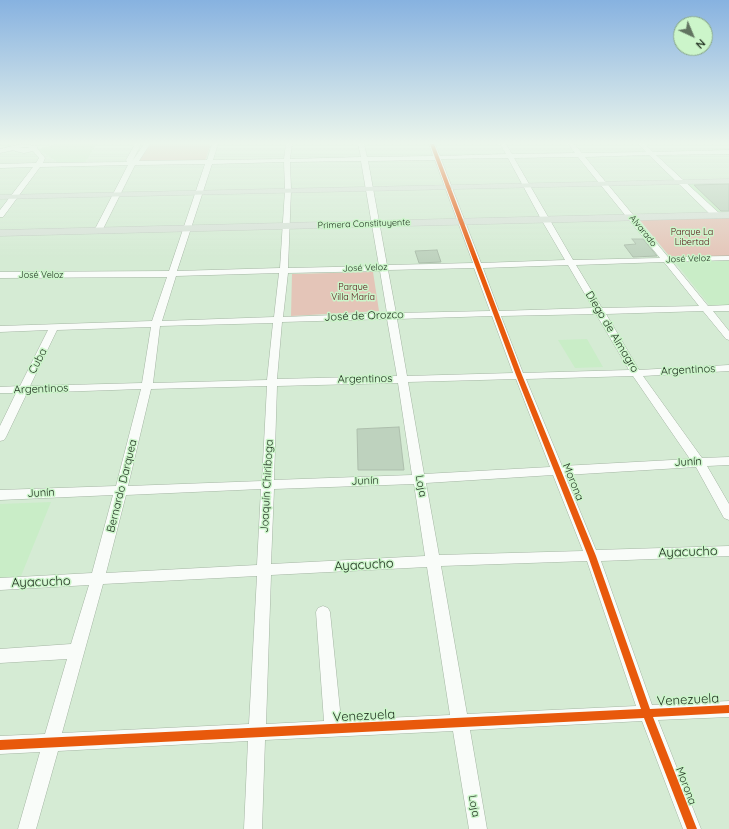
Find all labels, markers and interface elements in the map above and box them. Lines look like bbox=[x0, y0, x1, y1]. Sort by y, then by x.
north arrow bbox=[673, 16, 713, 56]
text: N bbox=[693, 36, 708, 52]
street label: Alvarado bbox=[627, 213, 659, 249]
street label: Primera Constituyente bbox=[318, 217, 410, 231]
park label: Parque La Libertad bbox=[671, 227, 713, 248]
street label: José Veloz bbox=[665, 253, 711, 265]
street label: José Veloz bbox=[342, 262, 388, 274]
street label: José Veloz bbox=[19, 270, 63, 280]
park label: Parque Villa María bbox=[331, 282, 375, 303]
street label: Diego de Almagro bbox=[583, 289, 641, 375]
street label: José de Orozco bbox=[324, 308, 404, 324]
street label: Cuba bbox=[26, 346, 50, 376]
street label: Argentinos bbox=[660, 362, 716, 378]
street label: Argentinos bbox=[338, 372, 392, 386]
street label: Argentinos bbox=[13, 381, 69, 397]
street label: Bernardo Darquea bbox=[104, 438, 140, 534]
street label: Joaquín Chiriboga bbox=[258, 439, 276, 533]
street label: Junín bbox=[674, 455, 702, 469]
street label: Morona bbox=[560, 461, 586, 503]
street label: Junín bbox=[351, 474, 379, 488]
street label: Loja bbox=[413, 474, 429, 498]
street label: Junín bbox=[27, 486, 55, 500]
street label: Ayacucho bbox=[658, 543, 718, 561]
street label: Ayacucho bbox=[334, 556, 394, 574]
street label: Ayacucho bbox=[11, 573, 71, 591]
street label: Venezuela bbox=[656, 691, 720, 709]
street label: Venezuela bbox=[332, 707, 396, 725]
street label: Morona bbox=[673, 765, 699, 807]
street label: Loja bbox=[466, 794, 482, 818]

